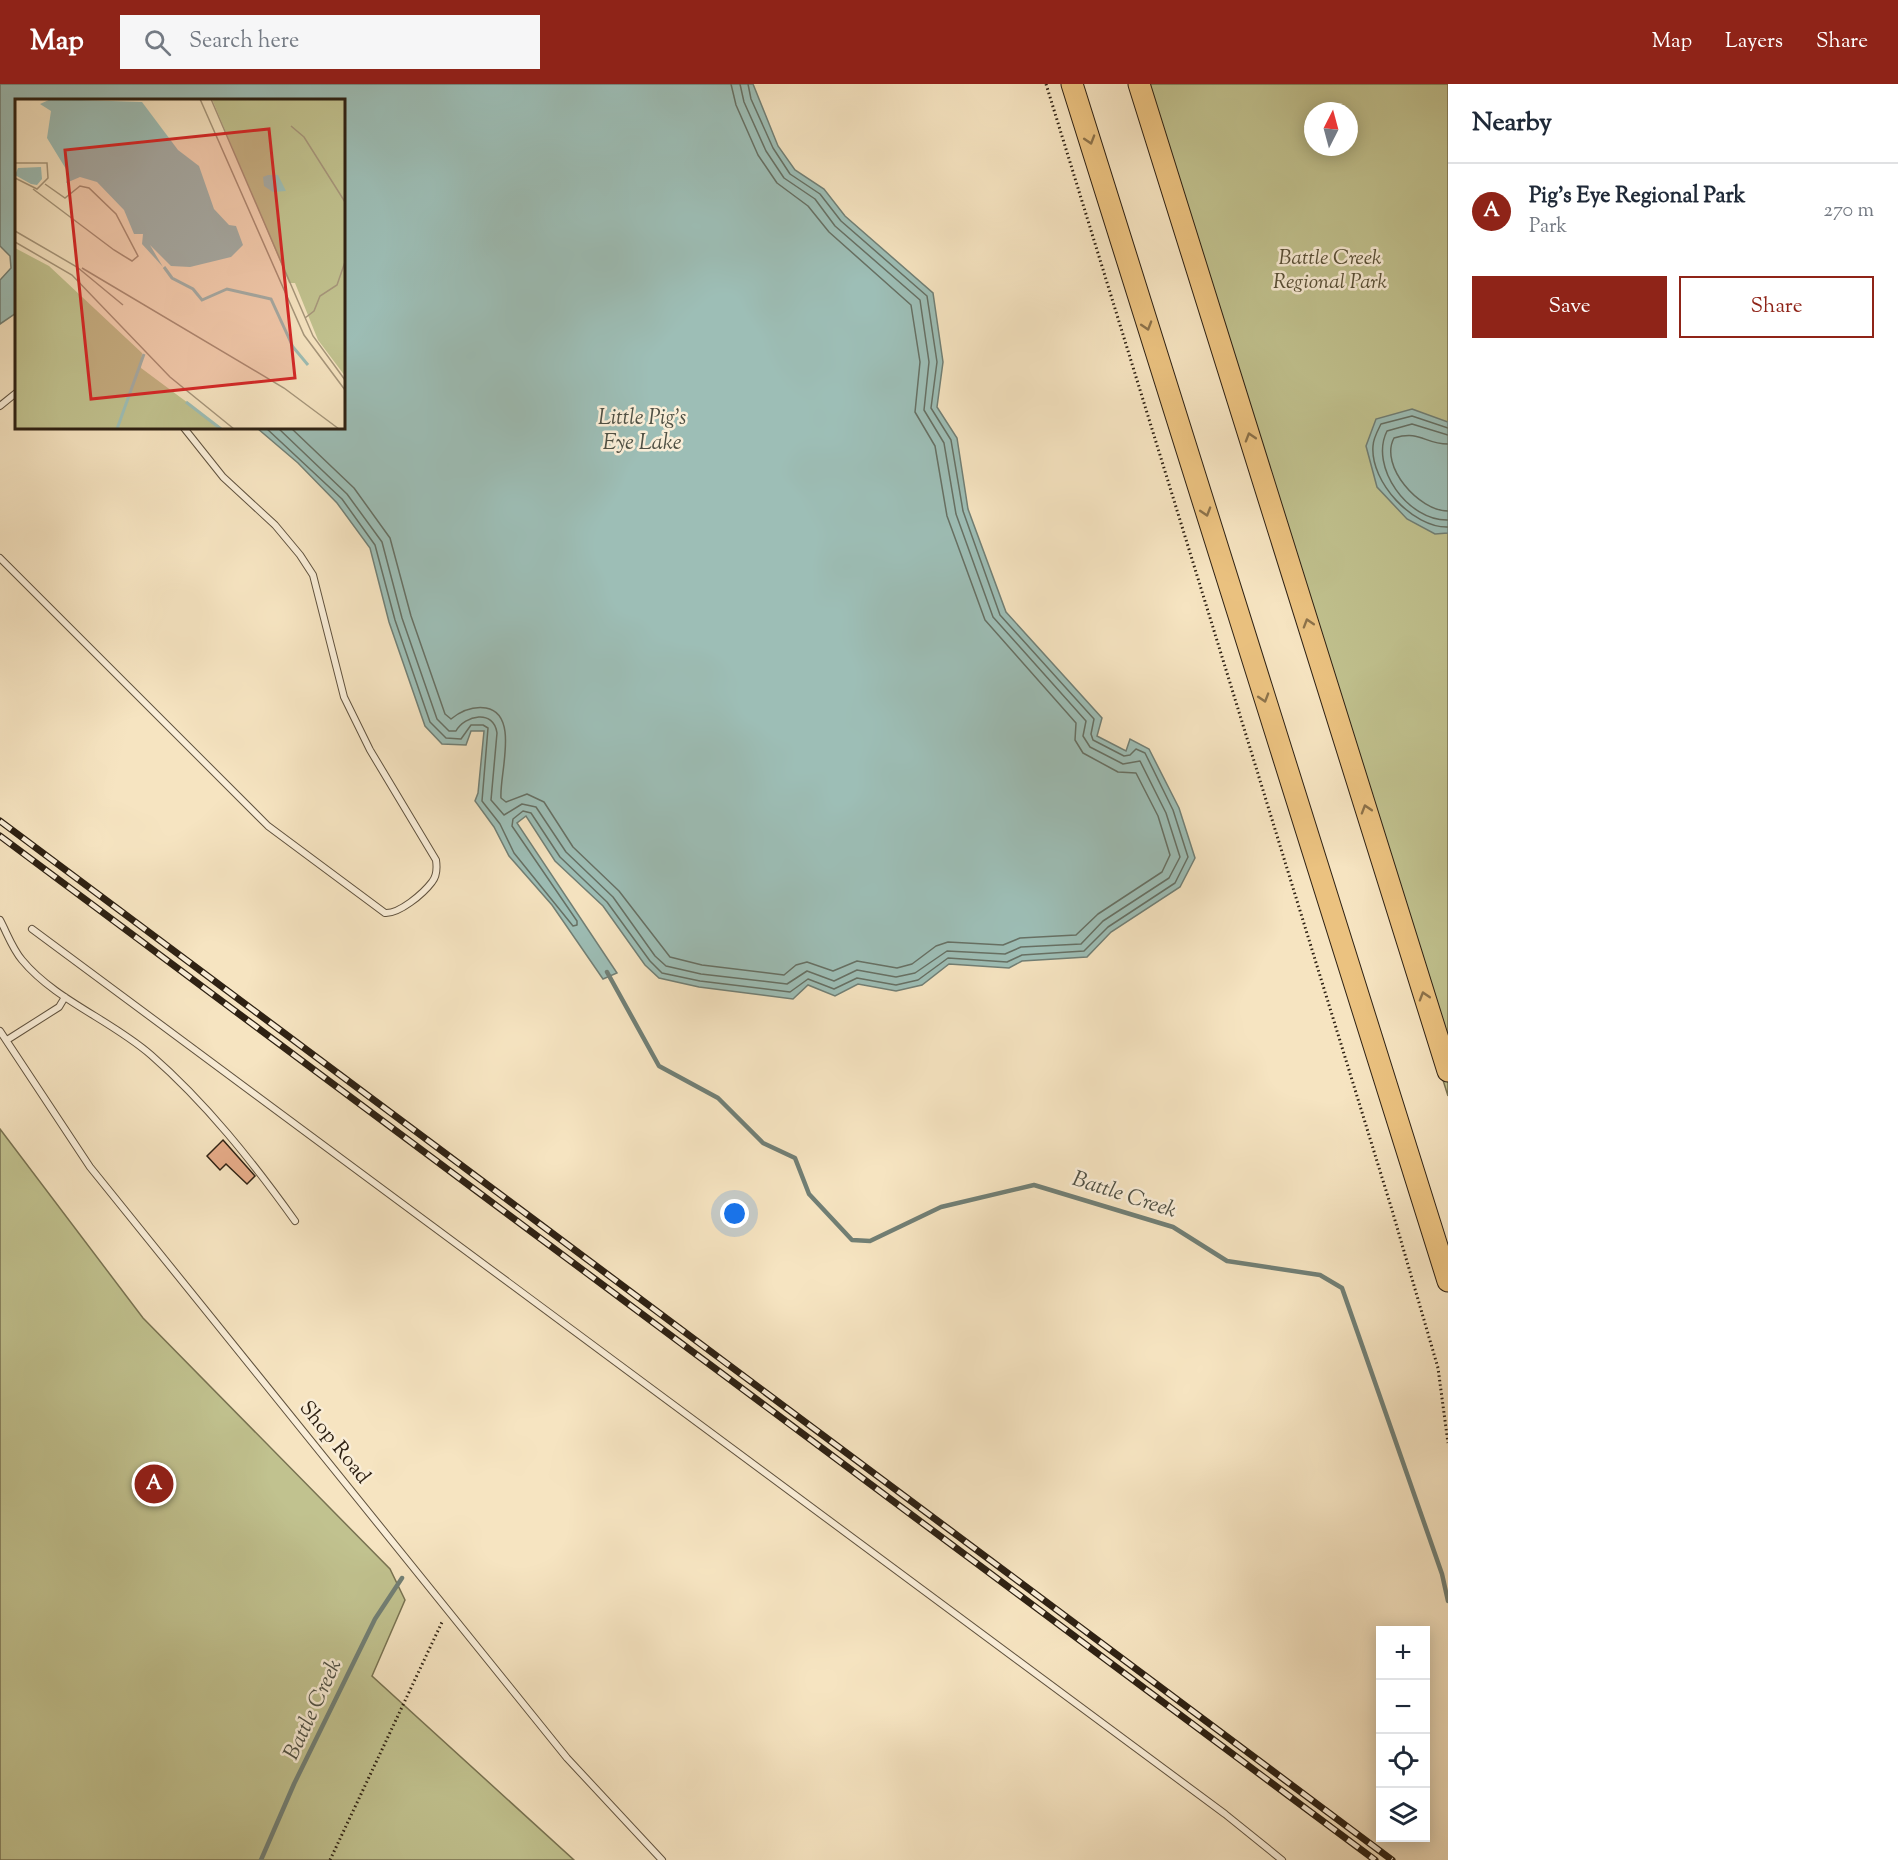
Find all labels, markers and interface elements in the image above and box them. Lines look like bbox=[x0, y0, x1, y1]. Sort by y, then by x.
search box bbox=[120, 15, 540, 69]
text: Map bbox=[30, 22, 84, 62]
icon: search bbox=[141, 26, 174, 59]
text: Search here bbox=[189, 26, 299, 58]
text: Map bbox=[1652, 27, 1692, 57]
text: Layers bbox=[1725, 27, 1783, 57]
text: Share bbox=[1816, 27, 1868, 57]
inset map bbox=[15, 99, 345, 429]
north arrow bbox=[1304, 102, 1358, 156]
text: Nearby bbox=[1472, 105, 1552, 142]
one-way arrow bbox=[1083, 134, 1095, 145]
text: Pig's Eye Regional Park bbox=[1529, 181, 1746, 213]
text: A bbox=[1483, 197, 1500, 226]
text: 270 m bbox=[1824, 197, 1874, 226]
text: Park bbox=[1529, 213, 1567, 242]
park label: Battle Creek Regional Park bbox=[1273, 244, 1388, 298]
button: Save bbox=[1472, 276, 1667, 338]
button: Share bbox=[1679, 276, 1874, 338]
one-way arrow bbox=[1140, 320, 1152, 331]
water label: Little Pig's Eye Lake bbox=[598, 403, 686, 460]
one-way arrow bbox=[1245, 432, 1257, 443]
one-way arrow bbox=[1198, 506, 1211, 517]
one-way arrow bbox=[1303, 618, 1315, 629]
one-way arrow bbox=[1257, 692, 1269, 703]
one-way arrow bbox=[1361, 804, 1373, 815]
one-way arrow bbox=[1419, 991, 1431, 1002]
water label: Battle Creek bbox=[1068, 1164, 1180, 1228]
your location bbox=[720, 1199, 749, 1228]
street label: Shop Road bbox=[291, 1395, 377, 1491]
pin: A bbox=[134, 1462, 174, 1506]
map controls bbox=[1376, 1626, 1430, 1842]
button: + bbox=[1376, 1626, 1430, 1680]
water label: Battle Creek bbox=[277, 1654, 351, 1766]
button: − bbox=[1376, 1680, 1430, 1734]
button: locate bbox=[1376, 1734, 1430, 1788]
button: layers bbox=[1376, 1788, 1430, 1842]

